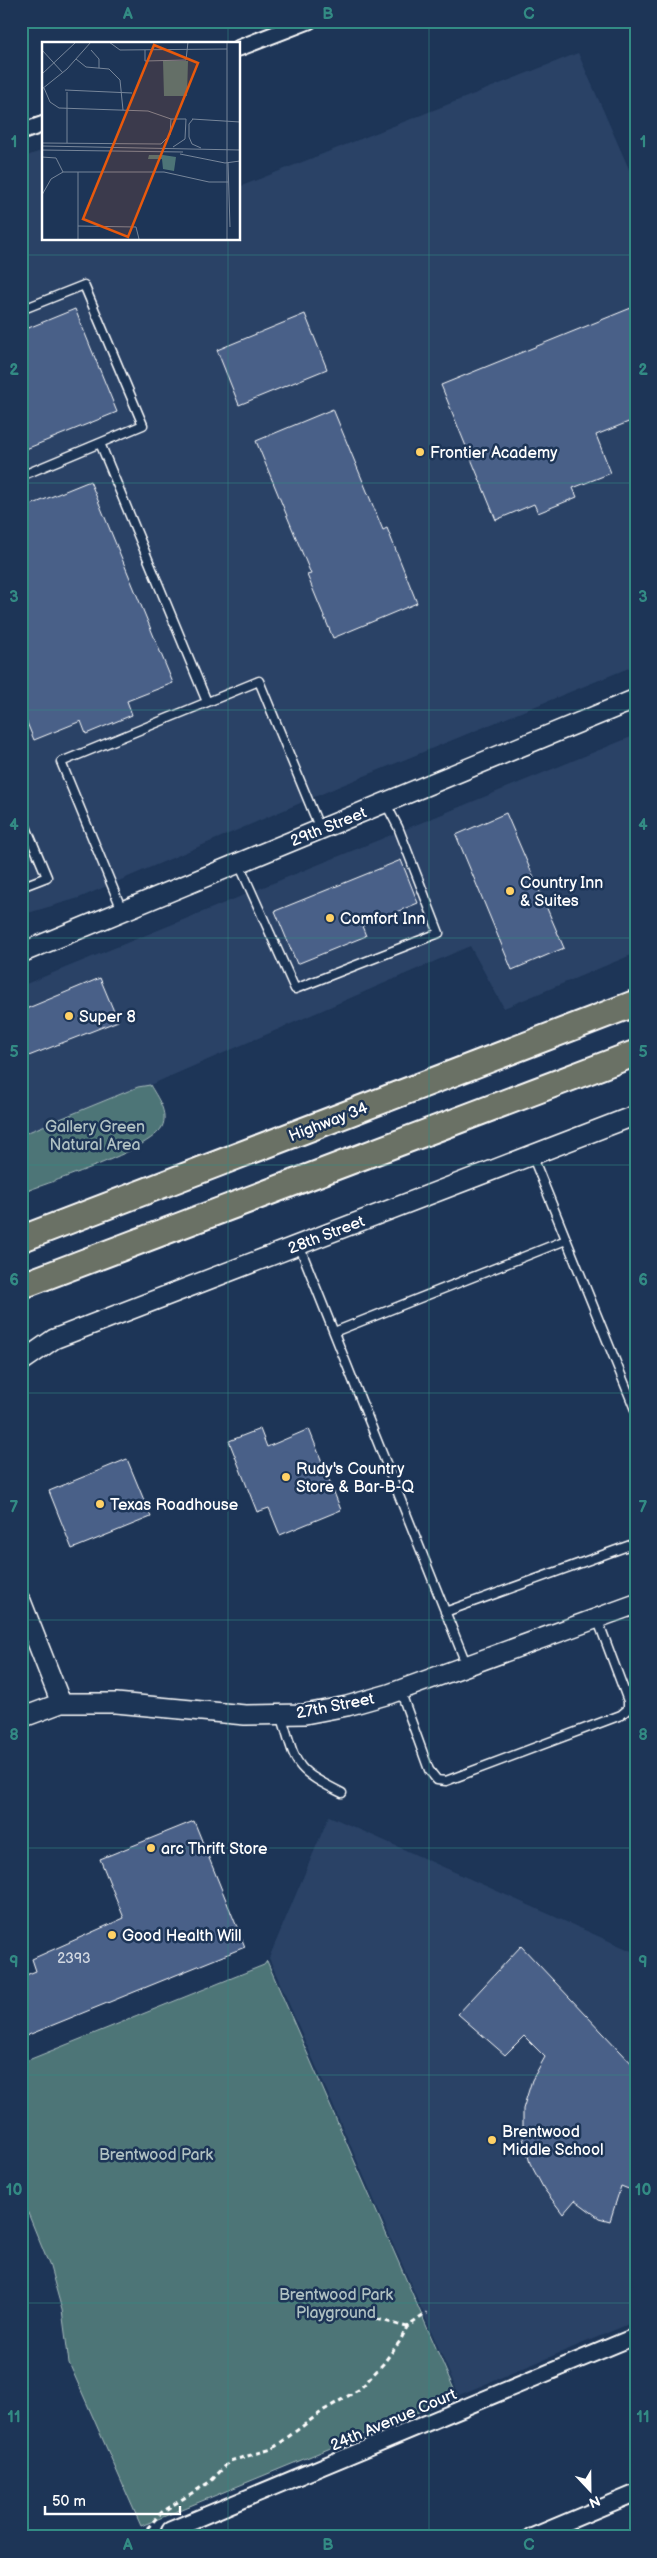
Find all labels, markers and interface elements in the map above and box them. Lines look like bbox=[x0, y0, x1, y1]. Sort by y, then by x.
text: A bbox=[122, 5, 133, 24]
text: B bbox=[322, 5, 334, 24]
text: C bbox=[523, 5, 535, 24]
inset map bbox=[42, 42, 240, 240]
text: 1 bbox=[11, 133, 17, 152]
text: 1 bbox=[640, 133, 646, 152]
text: 2 bbox=[9, 361, 19, 380]
text: 2 bbox=[638, 361, 648, 380]
place label: Frontier Academy bbox=[430, 444, 558, 463]
marker: Frontier Academy bbox=[414, 446, 426, 458]
text: 3 bbox=[9, 588, 19, 607]
text: 3 bbox=[638, 588, 648, 607]
street label: 29th Street bbox=[288, 803, 369, 851]
text: 4 bbox=[9, 816, 19, 835]
text: 4 bbox=[638, 816, 648, 835]
place label: Country Inn & Suites bbox=[520, 874, 603, 911]
marker: Country Inn & Suites bbox=[504, 885, 516, 897]
place label: Comfort Inn bbox=[340, 910, 425, 929]
marker: Comfort Inn bbox=[324, 912, 336, 924]
place label: Super 8 bbox=[79, 1008, 136, 1027]
marker: Super 8 bbox=[63, 1010, 75, 1022]
text: 5 bbox=[9, 1043, 19, 1062]
text: 5 bbox=[638, 1043, 648, 1062]
street label: Highway 34 bbox=[286, 1099, 371, 1146]
park label: Gallery Green Natural Area bbox=[45, 1118, 145, 1155]
street label: 28th Street bbox=[286, 1212, 368, 1259]
text: 6 bbox=[9, 1271, 19, 1290]
text: 6 bbox=[638, 1271, 648, 1290]
place label: Rudy's Country Store & Bar-B-Q bbox=[296, 1460, 414, 1497]
marker: Rudy's Country Store & Bar-B-Q bbox=[280, 1471, 292, 1483]
place label: Texas Roadhouse bbox=[110, 1496, 239, 1515]
text: 7 bbox=[10, 1498, 19, 1517]
marker: Texas Roadhouse bbox=[94, 1498, 106, 1510]
text: 7 bbox=[639, 1498, 648, 1517]
street label: 27th Street bbox=[295, 1690, 376, 1723]
text: 8 bbox=[9, 1726, 19, 1745]
text: 8 bbox=[638, 1726, 648, 1745]
place label: arc Thrift Store bbox=[161, 1840, 268, 1859]
marker: arc Thrift Store bbox=[145, 1842, 157, 1854]
place label: Good Health Will bbox=[122, 1927, 242, 1946]
marker: Good Health Will bbox=[106, 1929, 118, 1941]
house number: 2393 bbox=[57, 1950, 91, 1967]
text: 9 bbox=[9, 1953, 19, 1972]
text: 9 bbox=[638, 1953, 648, 1972]
place label: Brentwood Middle School bbox=[502, 2123, 604, 2160]
marker: Brentwood Middle School bbox=[486, 2134, 498, 2146]
park label: Brentwood Park bbox=[99, 2146, 213, 2165]
text: 10 bbox=[6, 2181, 22, 2200]
text: 10 bbox=[635, 2181, 651, 2200]
park label: Brentwood Park Playground bbox=[279, 2286, 393, 2323]
street label: 24th Avenue Court bbox=[328, 2385, 460, 2456]
text: 11 bbox=[7, 2408, 21, 2427]
text: 11 bbox=[636, 2408, 650, 2427]
north arrow bbox=[564, 2466, 614, 2516]
scale bar bbox=[45, 2483, 180, 2515]
text: 50 m bbox=[52, 2492, 86, 2511]
text: N bbox=[587, 2492, 603, 2511]
text: A bbox=[122, 2536, 133, 2555]
text: B bbox=[322, 2536, 334, 2555]
text: C bbox=[523, 2536, 535, 2555]

